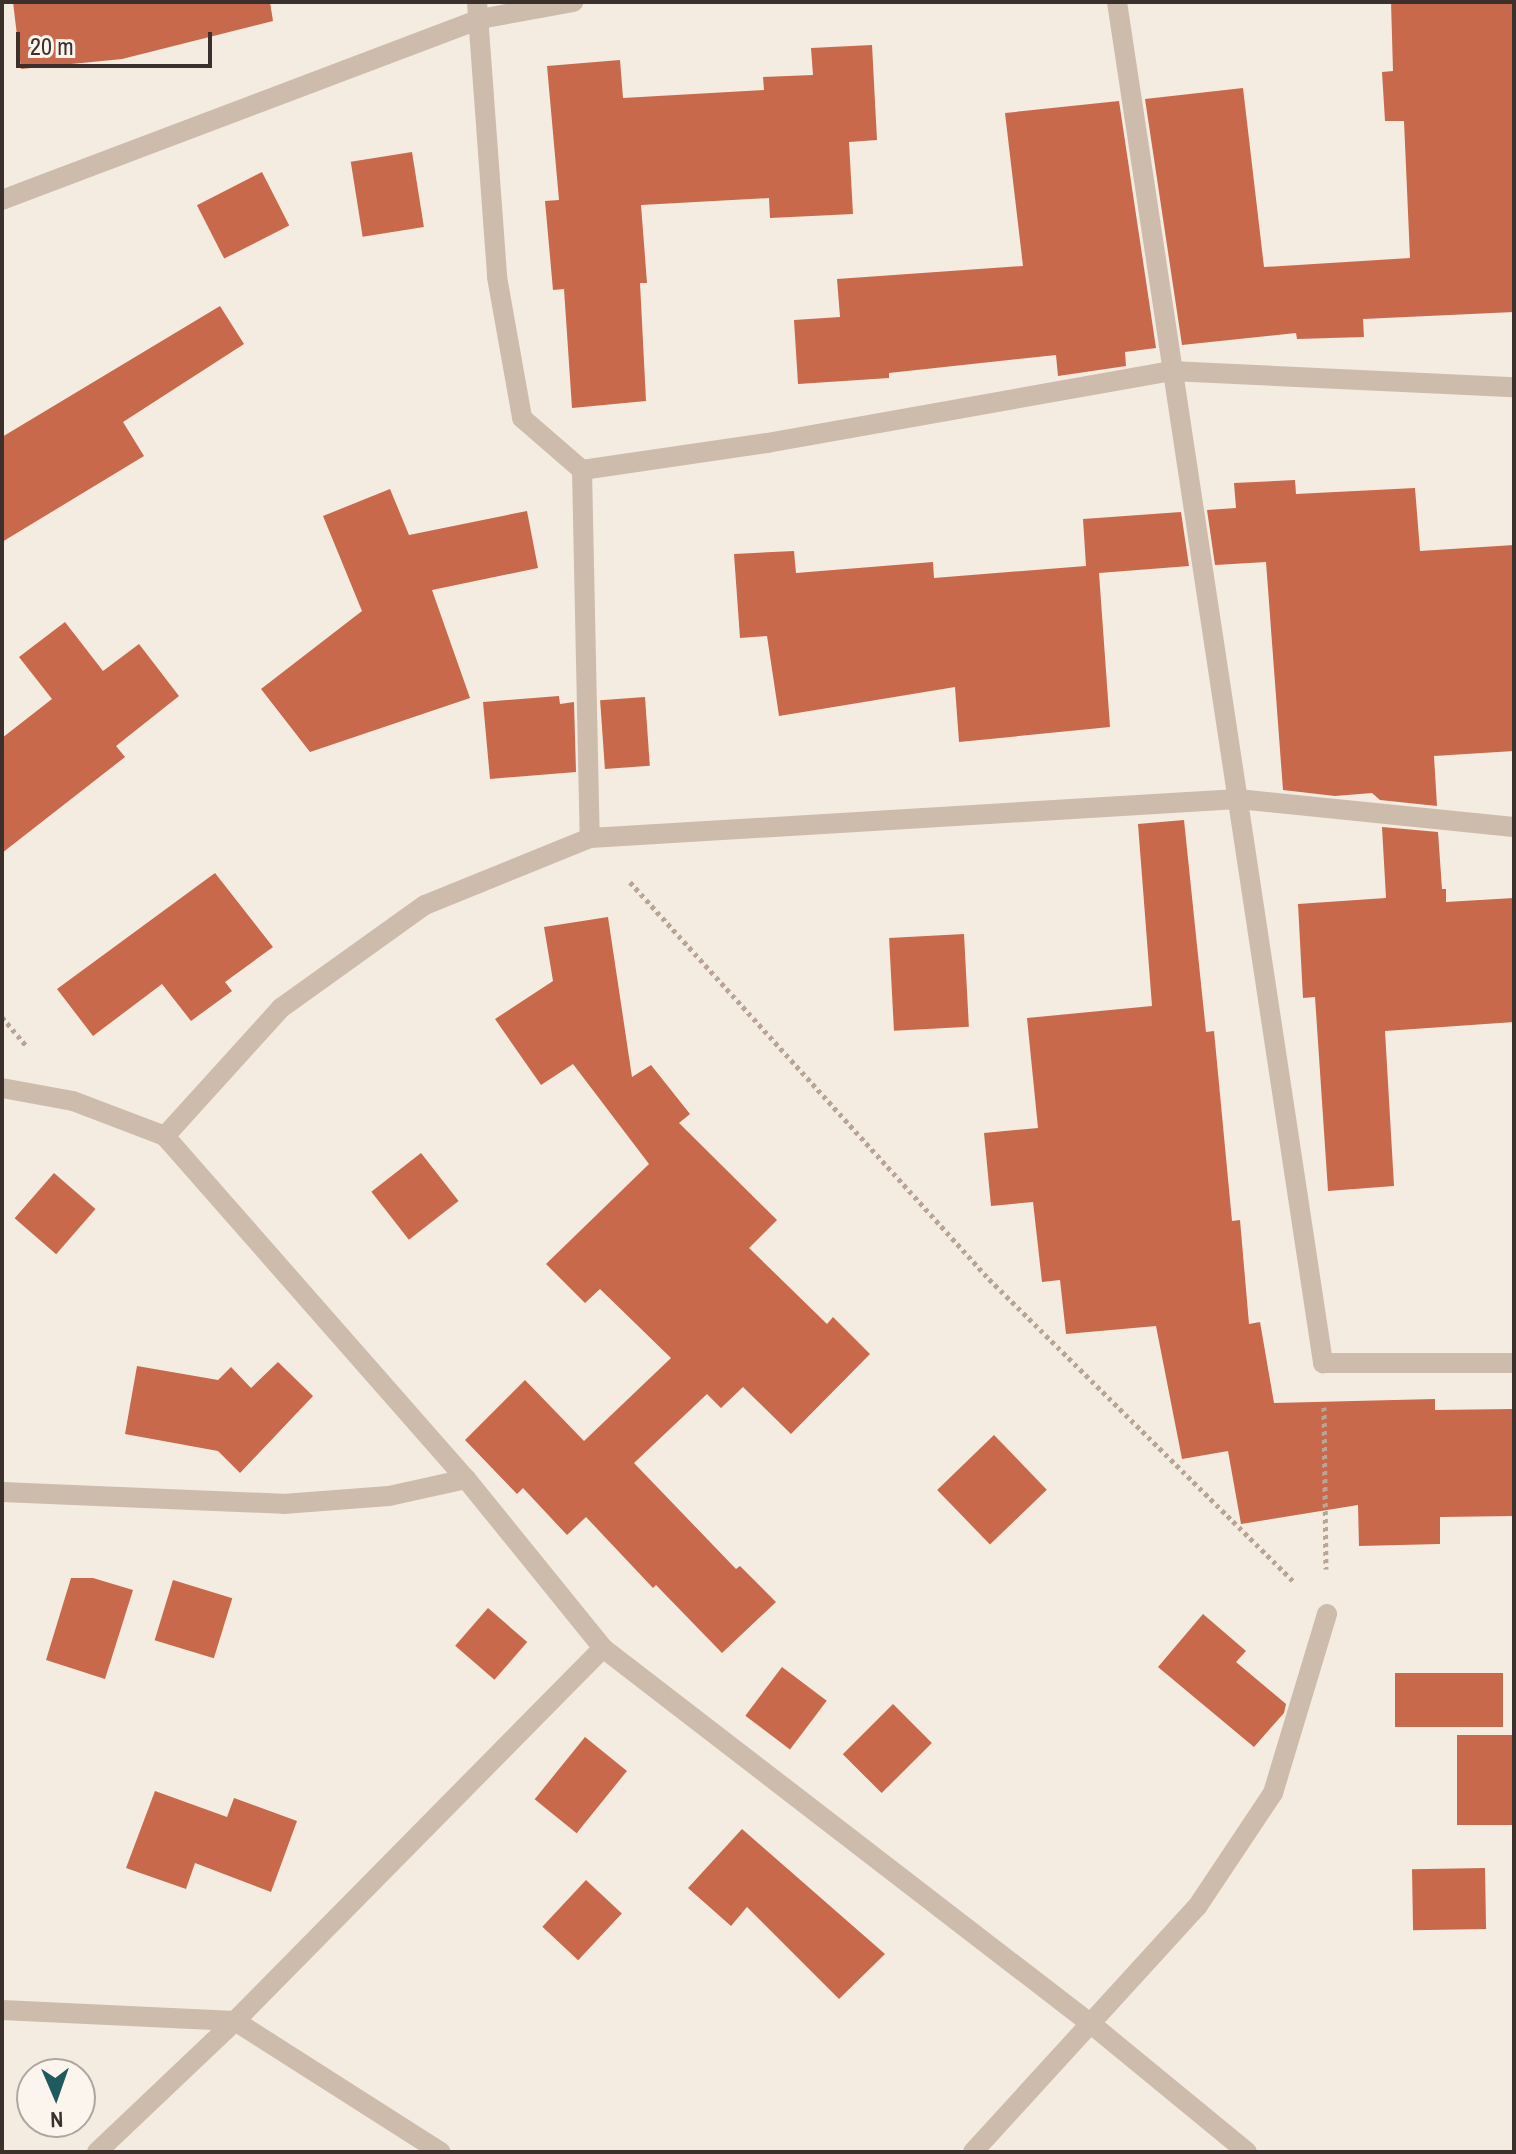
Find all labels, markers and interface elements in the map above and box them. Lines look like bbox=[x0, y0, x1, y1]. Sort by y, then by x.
scale bar bbox=[20, 16, 216, 66]
text: 20 m bbox=[30, 30, 74, 62]
north arrow bbox=[16, 2058, 96, 2138]
text: N bbox=[50, 2105, 64, 2135]

